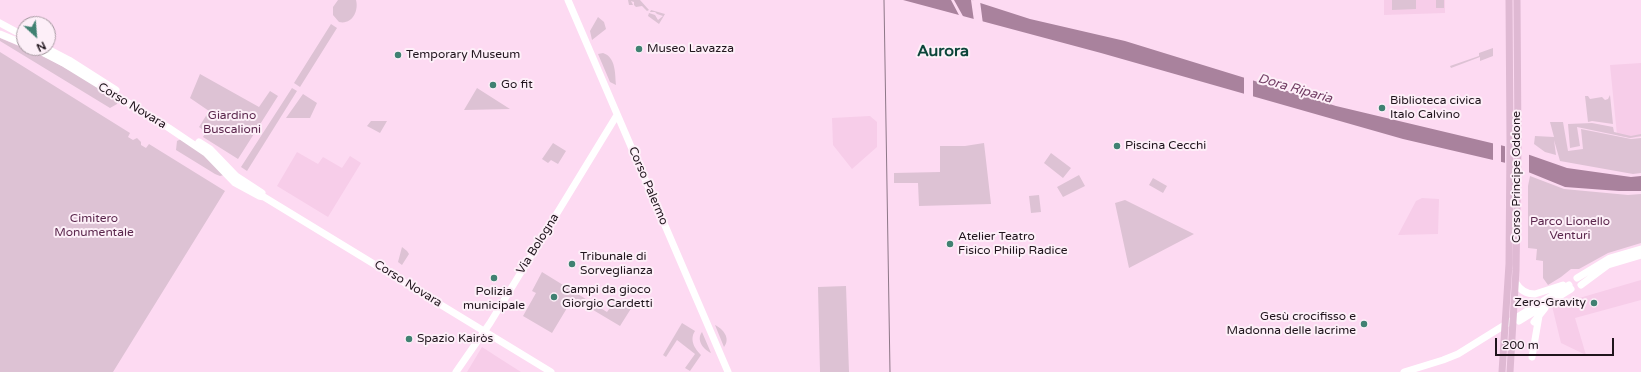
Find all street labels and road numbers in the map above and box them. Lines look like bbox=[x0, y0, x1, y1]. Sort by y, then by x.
street label: Corso Novara bbox=[95, 80, 169, 132]
street label: Corso Principe Oddone bbox=[1510, 111, 1524, 243]
street label: Corso Palermo bbox=[625, 145, 671, 227]
street label: Via Bologna bbox=[514, 211, 562, 277]
street label: Corso Novara bbox=[371, 257, 445, 311]

